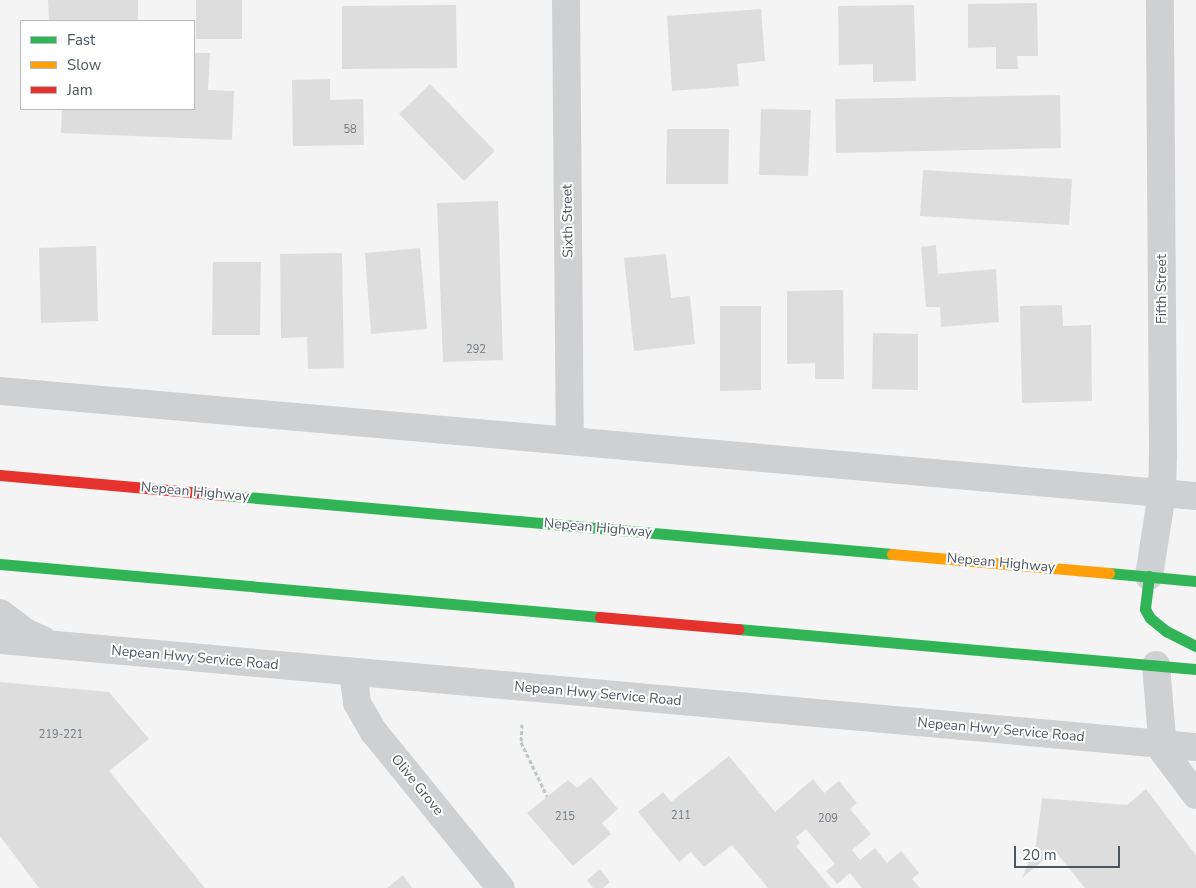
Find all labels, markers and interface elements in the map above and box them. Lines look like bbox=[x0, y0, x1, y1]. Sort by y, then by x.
legend bbox=[20, 20, 195, 110]
text: Fast bbox=[67, 30, 95, 50]
text: Slow bbox=[67, 55, 101, 75]
text: Jam bbox=[67, 80, 93, 100]
house number: 58 bbox=[343, 123, 357, 137]
street label: Sixth Street bbox=[559, 184, 577, 258]
street label: Fifth Street bbox=[1154, 254, 1170, 324]
house number: 292 bbox=[466, 343, 486, 357]
street label: Nepean Highway bbox=[140, 479, 250, 505]
street label: Nepean Highway bbox=[543, 515, 653, 541]
street label: Nepean Highway bbox=[946, 550, 1056, 576]
street label: Nepean Hwy Service Road bbox=[111, 642, 279, 674]
street label: Nepean Hwy Service Road bbox=[514, 678, 682, 710]
street label: Nepean Hwy Service Road bbox=[917, 714, 1085, 746]
house number: 219-221 bbox=[39, 728, 83, 742]
street label: Olive Grove bbox=[387, 751, 447, 819]
house number: 211 bbox=[671, 809, 691, 823]
house number: 215 bbox=[555, 810, 575, 824]
house number: 209 bbox=[818, 812, 838, 826]
scale bar bbox=[1016, 836, 1122, 868]
text: 20 m bbox=[1022, 845, 1057, 865]

